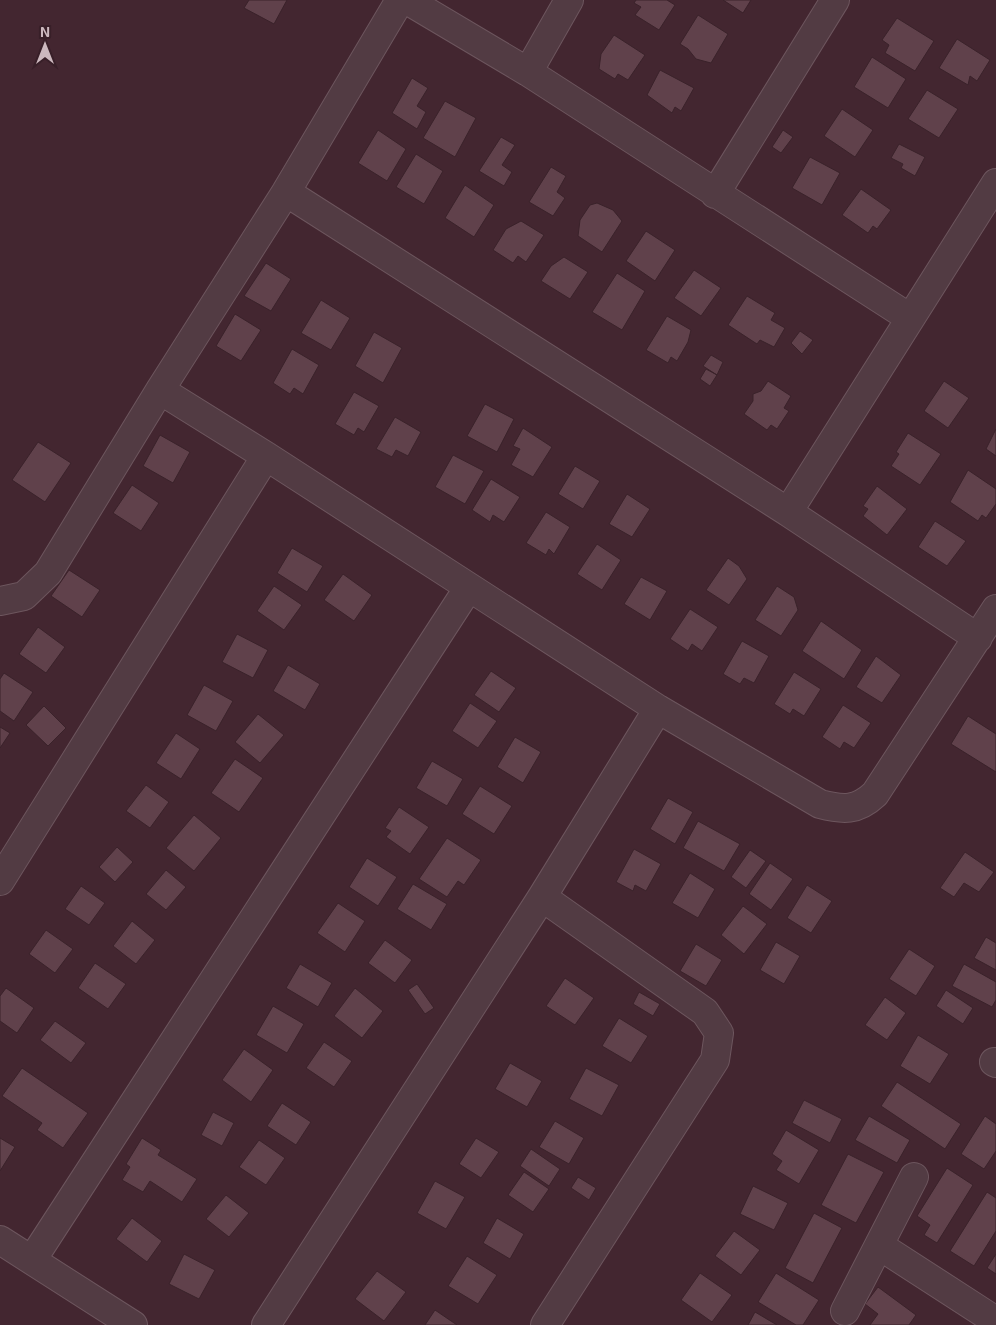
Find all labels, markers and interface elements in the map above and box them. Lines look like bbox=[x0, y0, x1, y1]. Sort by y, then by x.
north arrow bbox=[20, 20, 70, 70]
text: N bbox=[40, 23, 50, 40]

